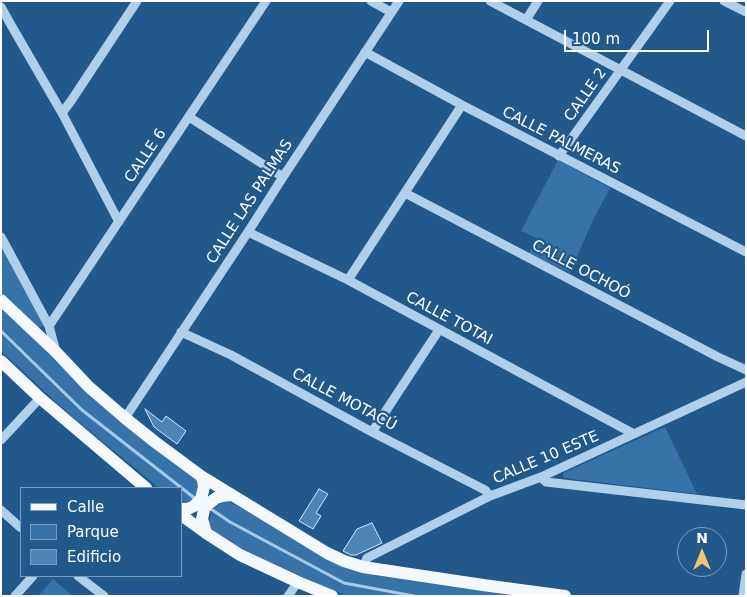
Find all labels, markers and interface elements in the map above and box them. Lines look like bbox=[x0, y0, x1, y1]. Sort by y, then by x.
scale bar bbox=[567, 20, 712, 52]
text: 100 m bbox=[572, 30, 620, 48]
street label: CALLE 2 bbox=[561, 65, 611, 125]
street label: CALLE PALMERAS bbox=[499, 103, 623, 179]
street label: CALLE 6 bbox=[121, 126, 171, 186]
street label: CALLE LAS PALMAS bbox=[203, 137, 297, 267]
street label: CALLE OCHOÓ bbox=[529, 236, 633, 304]
street label: CALLE TOTAI bbox=[403, 289, 495, 349]
street label: CALLE MOTACÚ bbox=[289, 365, 399, 435]
street label: CALLE 10 ESTE bbox=[490, 428, 602, 488]
legend bbox=[20, 487, 182, 577]
text: Calle bbox=[67, 498, 104, 516]
text: Parque bbox=[67, 523, 119, 541]
north arrow bbox=[677, 527, 727, 577]
text: N bbox=[696, 530, 708, 546]
text: Edificio bbox=[67, 548, 121, 566]

